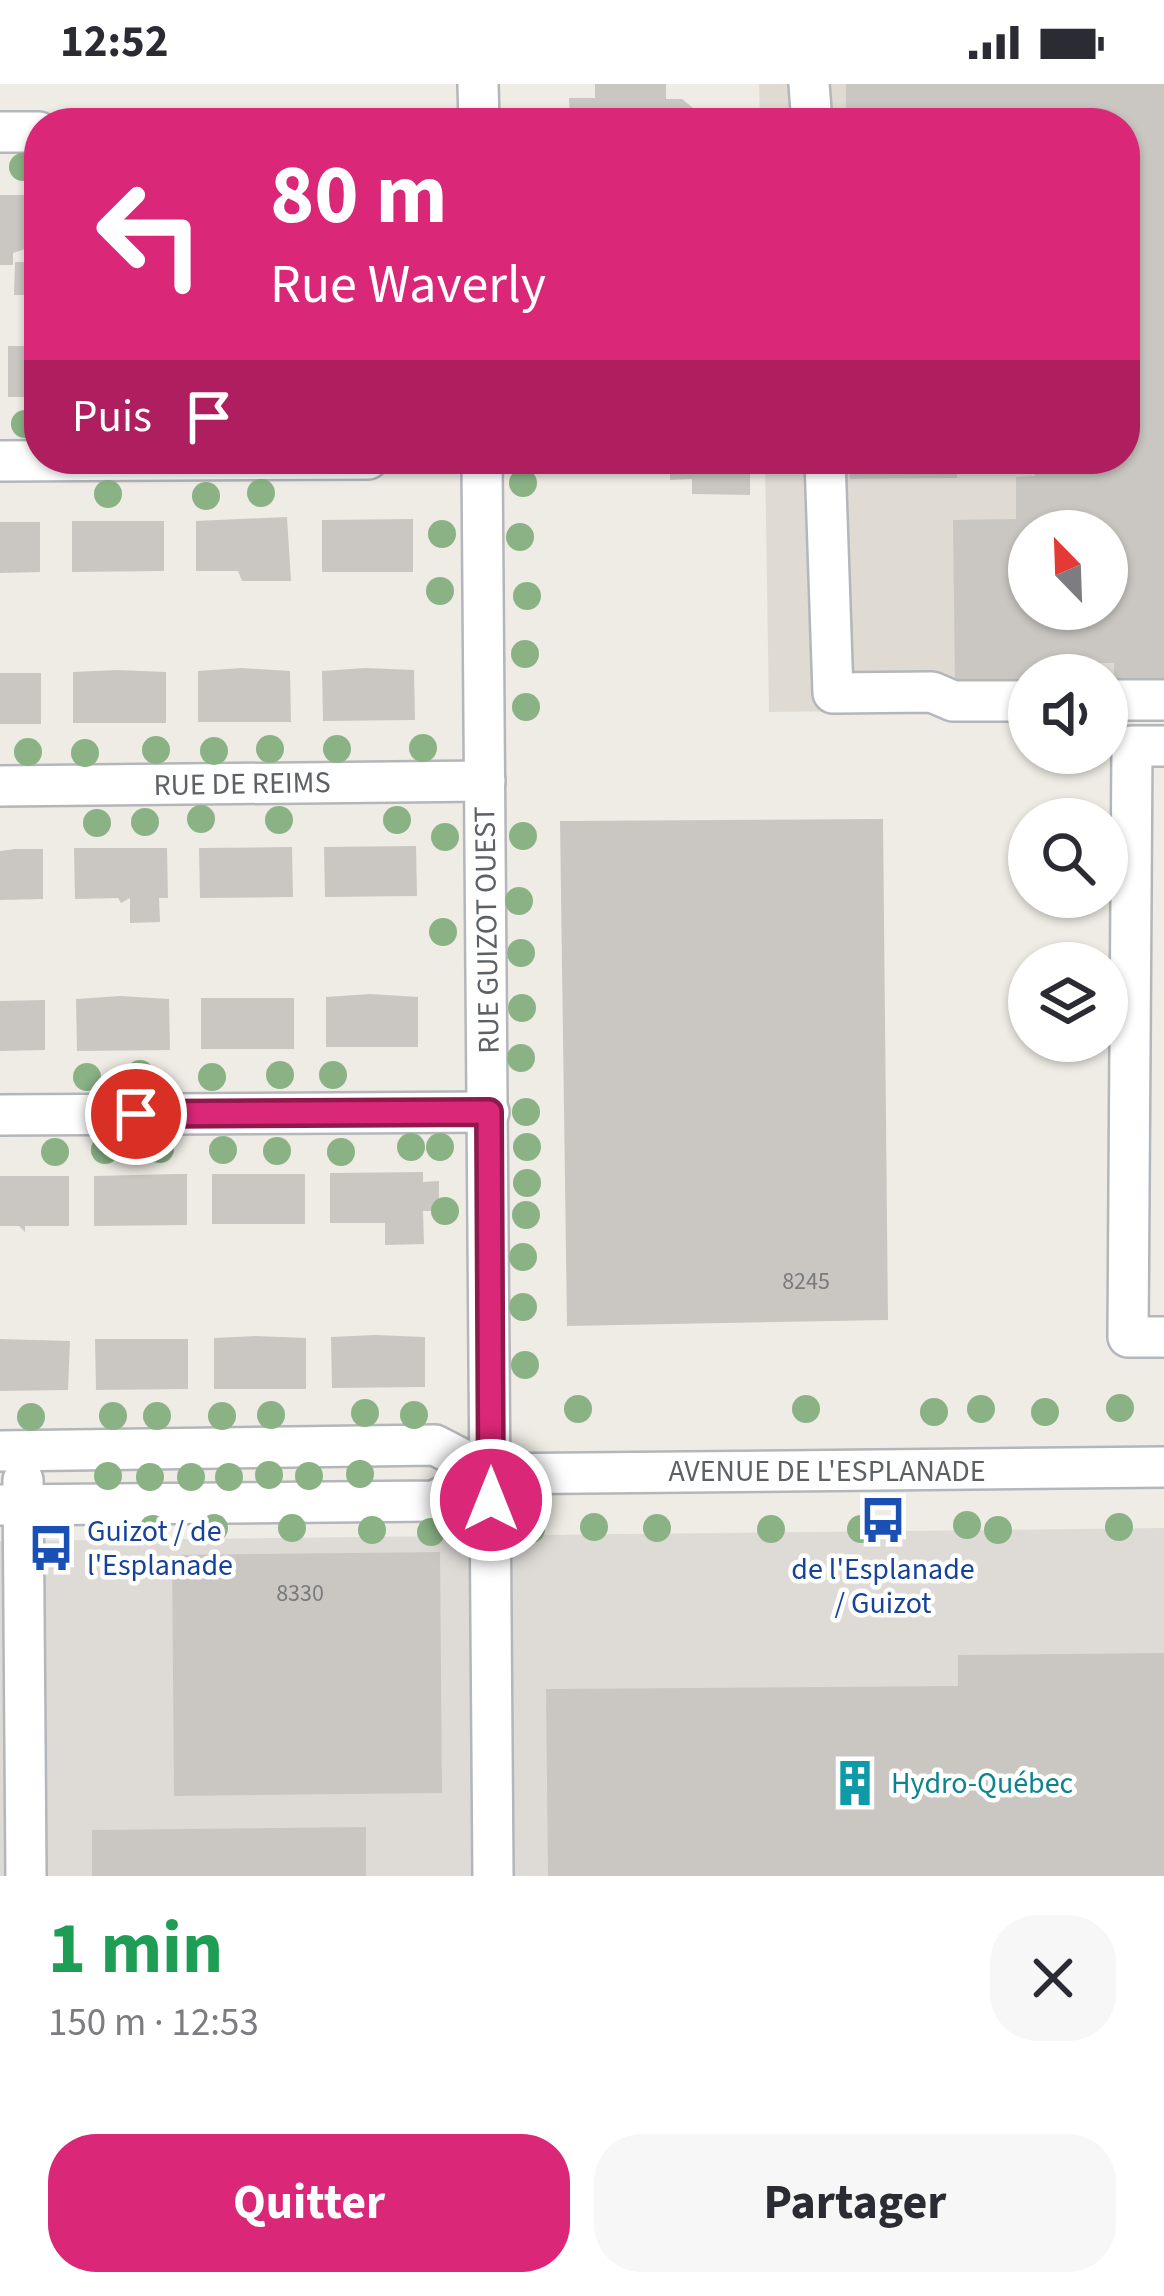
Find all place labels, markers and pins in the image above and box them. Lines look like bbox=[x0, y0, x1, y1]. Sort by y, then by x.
pin bbox=[85, 1063, 187, 1165]
bus stop icon: de l'Esplanade / Guizot bbox=[858, 1495, 908, 1545]
place label: Guizot / de l'Esplanade bbox=[87, 1510, 233, 1587]
bus stop icon: Guizot / de l'Esplanade bbox=[26, 1523, 76, 1573]
place label: de l'Esplanade / Guizot bbox=[791, 1548, 975, 1625]
building icon: Hydro-Québec bbox=[830, 1758, 880, 1808]
place label: Hydro-Québec bbox=[891, 1762, 1073, 1805]

